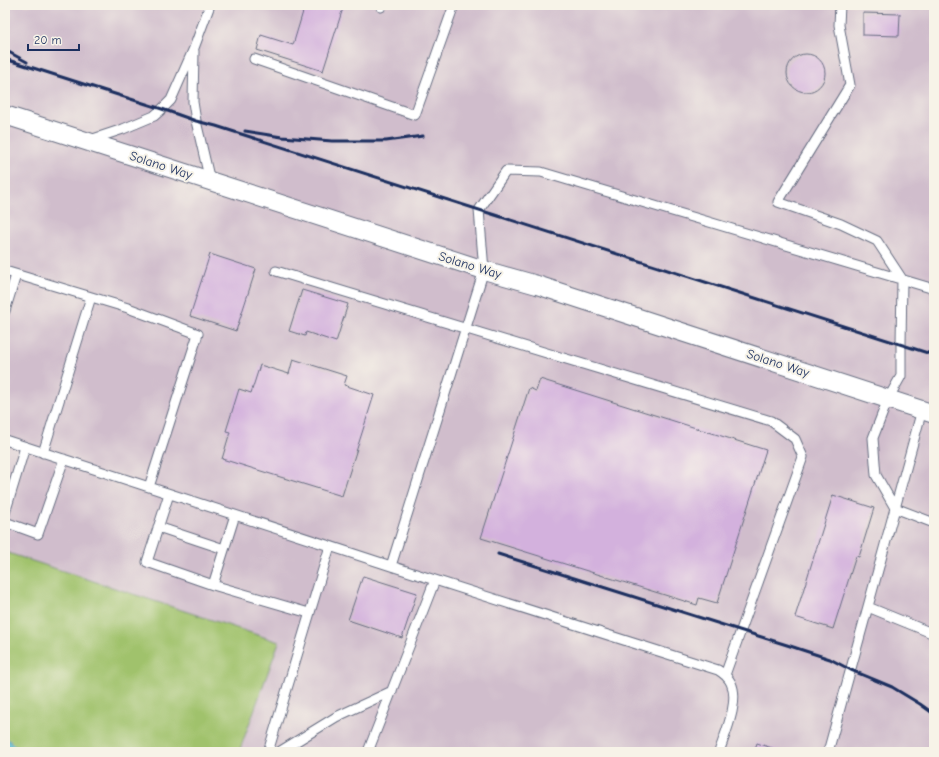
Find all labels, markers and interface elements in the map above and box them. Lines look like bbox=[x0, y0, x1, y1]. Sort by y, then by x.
scale bar bbox=[28, 26, 79, 52]
text: 20 m bbox=[34, 33, 62, 47]
street label: Solano Way bbox=[128, 148, 194, 182]
street label: Solano Way bbox=[437, 248, 503, 282]
street label: Solano Way bbox=[745, 346, 811, 380]

